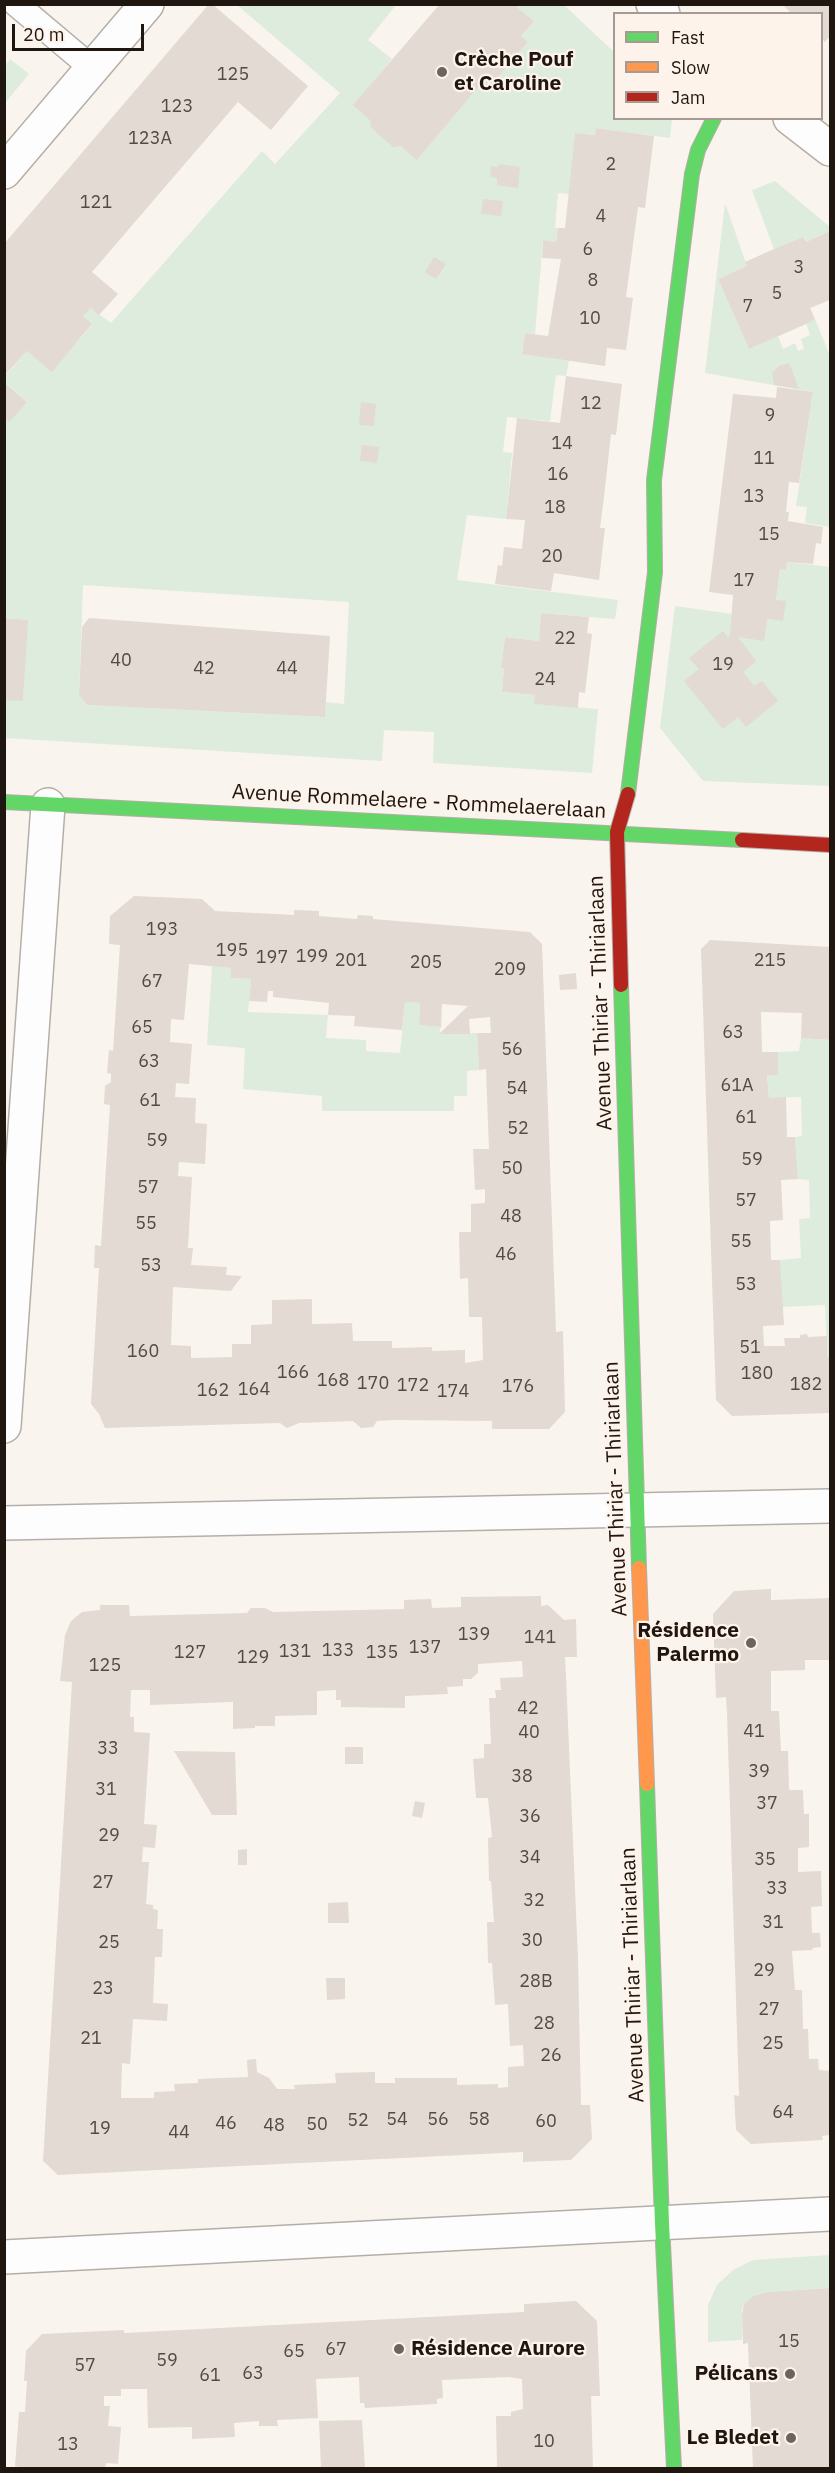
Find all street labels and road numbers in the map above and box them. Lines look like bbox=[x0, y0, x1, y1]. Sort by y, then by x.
street label: Avenue Rommelaere - Rommelaerelaan bbox=[231, 780, 607, 824]
street label: Avenue Thiriar - Thiriarlaan bbox=[584, 875, 618, 1131]
street label: Avenue Thiriar - Thiriarlaan bbox=[599, 1361, 633, 1617]
street label: Avenue Thiriar - Thiriarlaan bbox=[616, 1847, 650, 2103]

